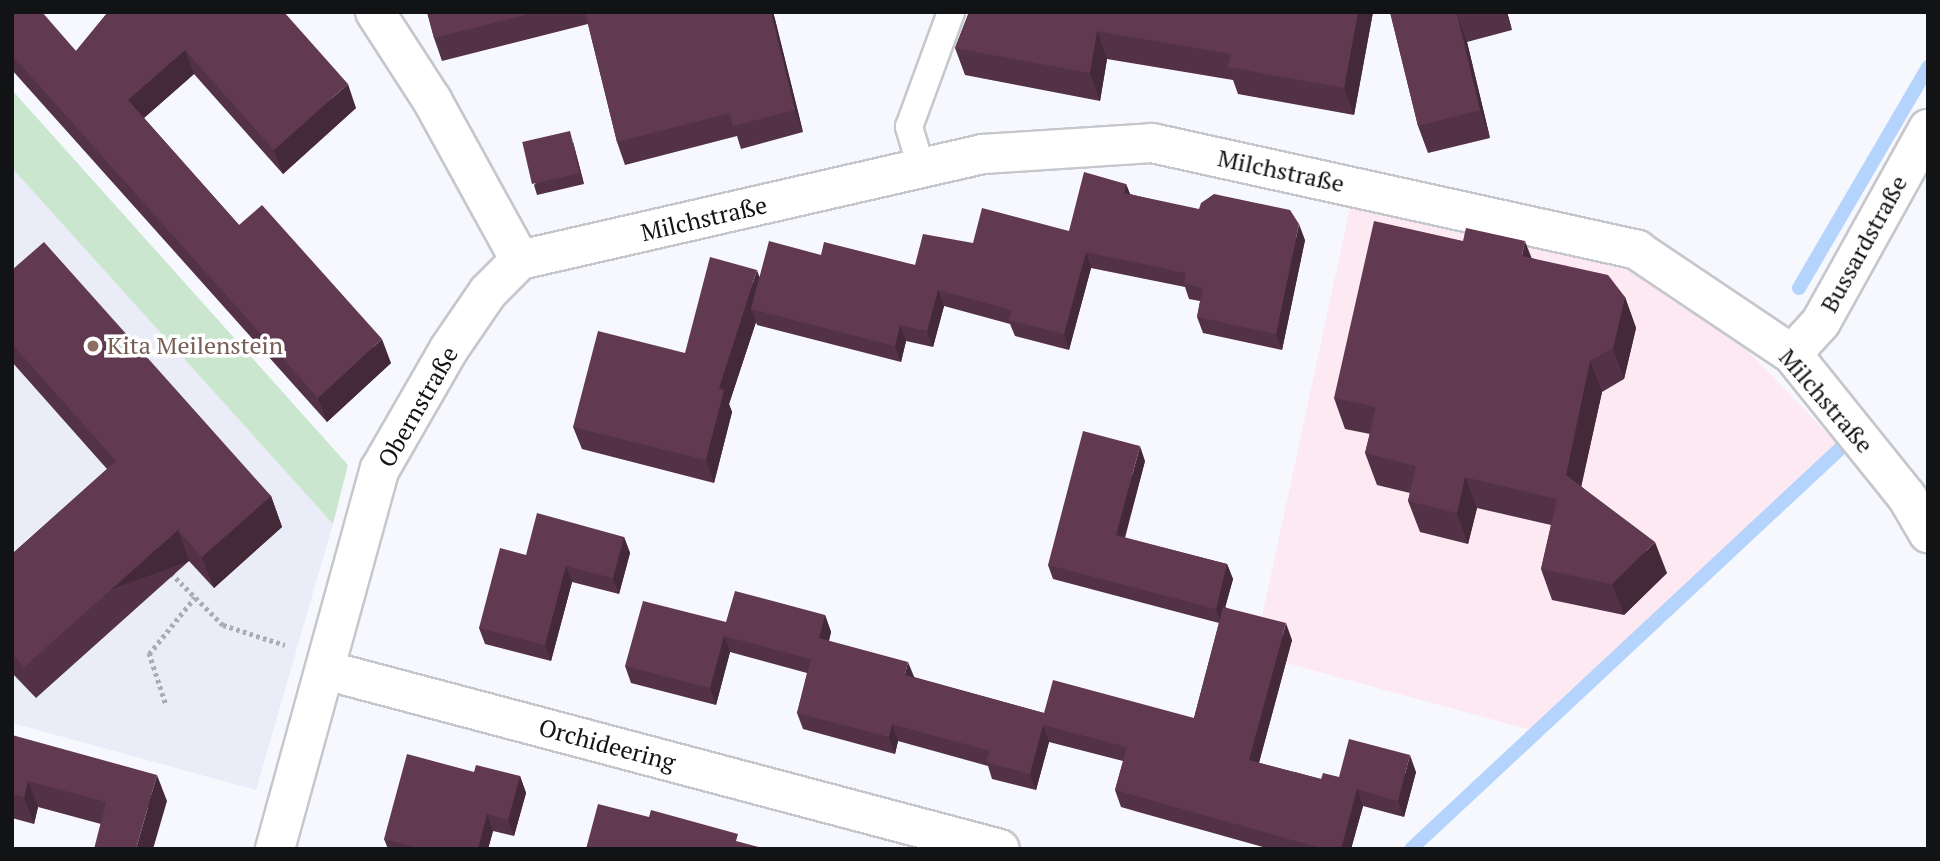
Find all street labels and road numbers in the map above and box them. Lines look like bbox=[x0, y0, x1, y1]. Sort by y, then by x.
street label: Milchstraße bbox=[1215, 144, 1347, 198]
street label: Bussardstraße bbox=[1815, 171, 1913, 317]
street label: Milchstraße bbox=[638, 191, 770, 247]
street label: Obernstraße bbox=[372, 342, 464, 472]
street label: Milchstraße bbox=[1773, 343, 1879, 459]
street label: Orchideering bbox=[536, 713, 678, 777]

